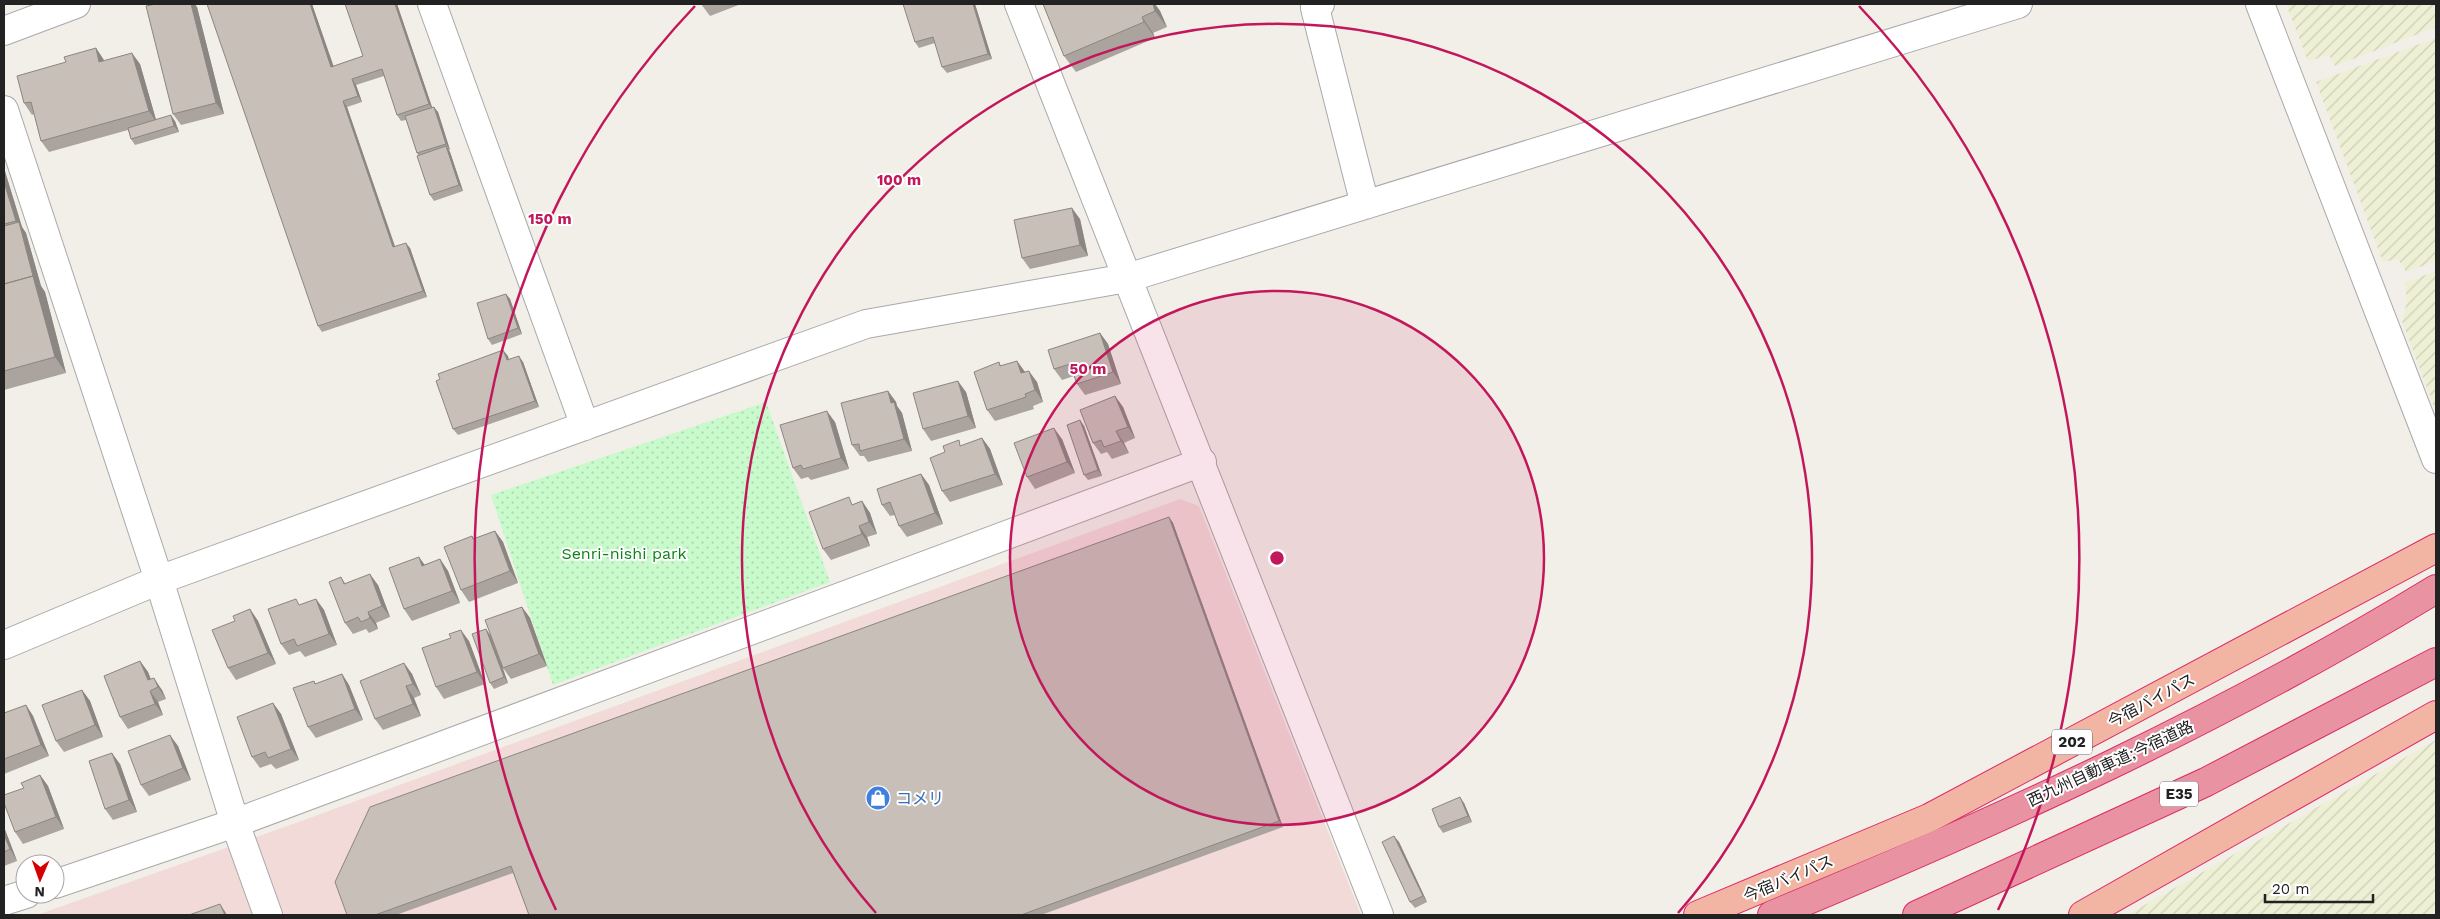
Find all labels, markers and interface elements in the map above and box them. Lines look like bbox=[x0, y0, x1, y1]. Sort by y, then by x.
text: 100 m bbox=[877, 171, 921, 189]
text: 150 m bbox=[528, 210, 572, 228]
text: 50 m bbox=[1070, 360, 1106, 378]
park label: Senri-nishi park bbox=[561, 544, 687, 563]
centre of rings bbox=[1268, 549, 1286, 567]
street label: 今宿バイパス bbox=[2105, 670, 2198, 731]
street label: 西九州自動車道;今宿道路 bbox=[2024, 717, 2196, 810]
road number: 202 bbox=[2052, 730, 2092, 754]
road number: E35 bbox=[2160, 782, 2198, 806]
shop icon: コメリ bbox=[865, 785, 891, 811]
place label: コメリ bbox=[896, 789, 944, 808]
street label: 今宿バイパス bbox=[1740, 851, 1836, 906]
north arrow bbox=[15, 854, 65, 904]
scale bar bbox=[2265, 872, 2372, 904]
text: 20 m bbox=[2272, 880, 2310, 898]
text: N bbox=[34, 884, 45, 900]

